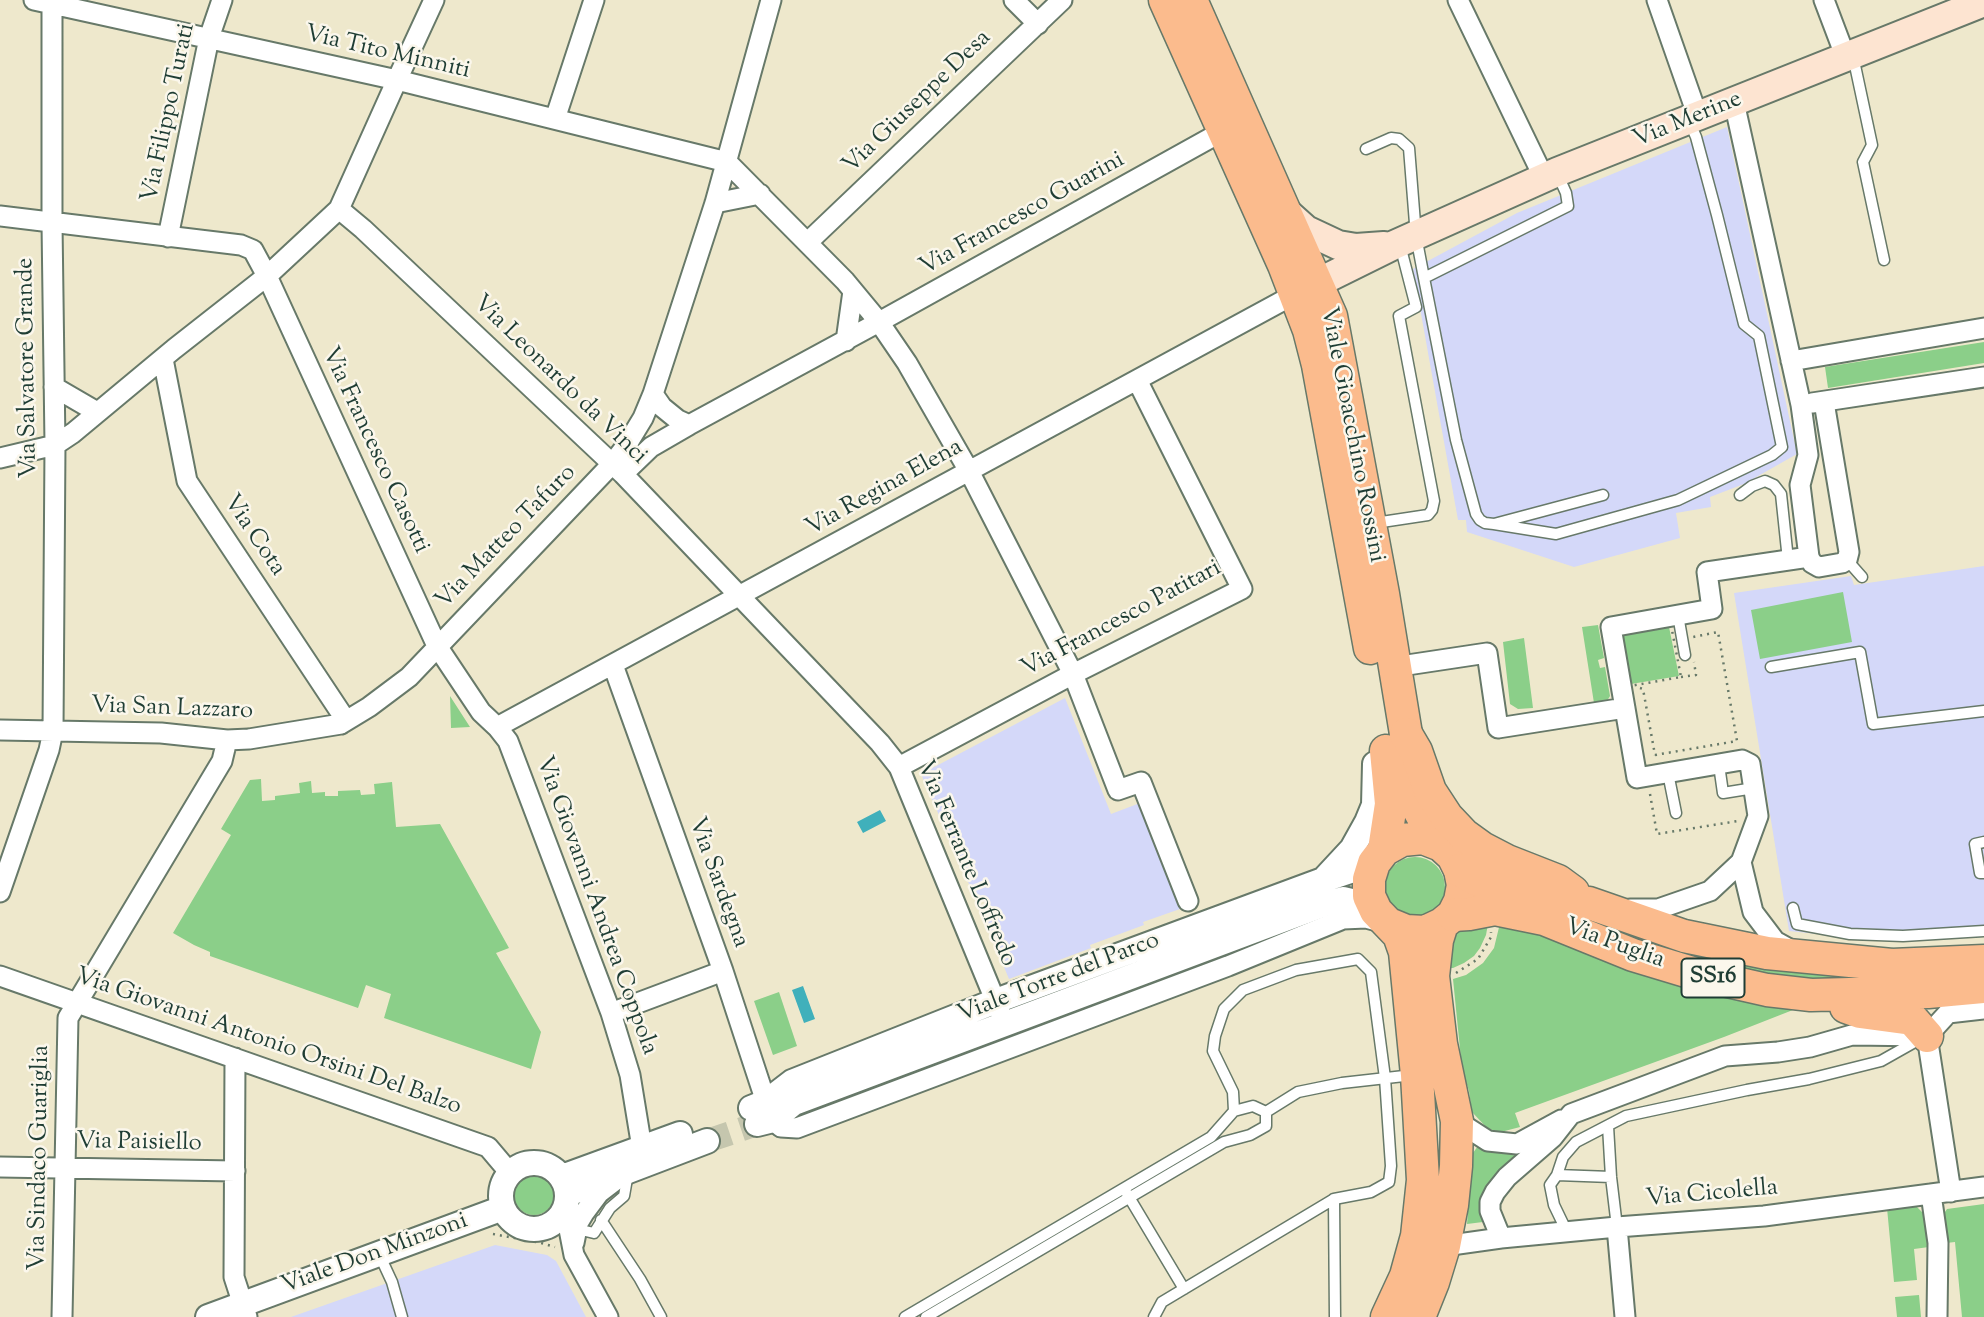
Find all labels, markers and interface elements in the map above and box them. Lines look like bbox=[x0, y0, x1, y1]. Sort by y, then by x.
street label: Via Filippo Turati bbox=[137, 21, 203, 205]
street label: Via Tito Minniti bbox=[302, 21, 472, 87]
street label: Via Giuseppe Desa bbox=[838, 25, 998, 181]
street label: Via Merine bbox=[1629, 86, 1747, 156]
street label: Via Francesco Guarini bbox=[916, 147, 1130, 283]
street label: Via Salvatore Grande bbox=[13, 257, 45, 479]
street label: Via Leonardo da Vinci bbox=[466, 290, 652, 472]
street label: Viale Gioacchino Rossini bbox=[1312, 305, 1390, 565]
street label: Via Francesco Casotti bbox=[314, 343, 434, 559]
street label: Via Regina Elena bbox=[802, 434, 968, 544]
street label: Via Matteo Tafuro bbox=[431, 460, 583, 616]
street label: Via Cota bbox=[215, 490, 291, 582]
street label: Via Francesco Patitari bbox=[1017, 555, 1227, 685]
street label: Via San Lazzaro bbox=[90, 693, 254, 727]
street label: Via Giovanni Andrea Coppola bbox=[528, 753, 662, 1059]
street label: Via Ferrante Loffredo bbox=[908, 756, 1022, 972]
street label: Via Sardegna bbox=[680, 814, 754, 952]
street label: Via Puglia bbox=[1560, 914, 1668, 976]
street label: Viale Torre del Parco bbox=[954, 927, 1164, 1031]
road number: SS16 bbox=[1682, 959, 1744, 998]
street label: Via Giovanni Antonio Orsini Del Balzo bbox=[71, 963, 465, 1123]
street label: Via Sindaco Guariglia bbox=[25, 1045, 57, 1271]
street label: Via Paisiello bbox=[76, 1129, 202, 1159]
street label: Via Cicolella bbox=[1645, 1175, 1779, 1215]
street label: Viale Don Minzoni bbox=[278, 1208, 472, 1302]

